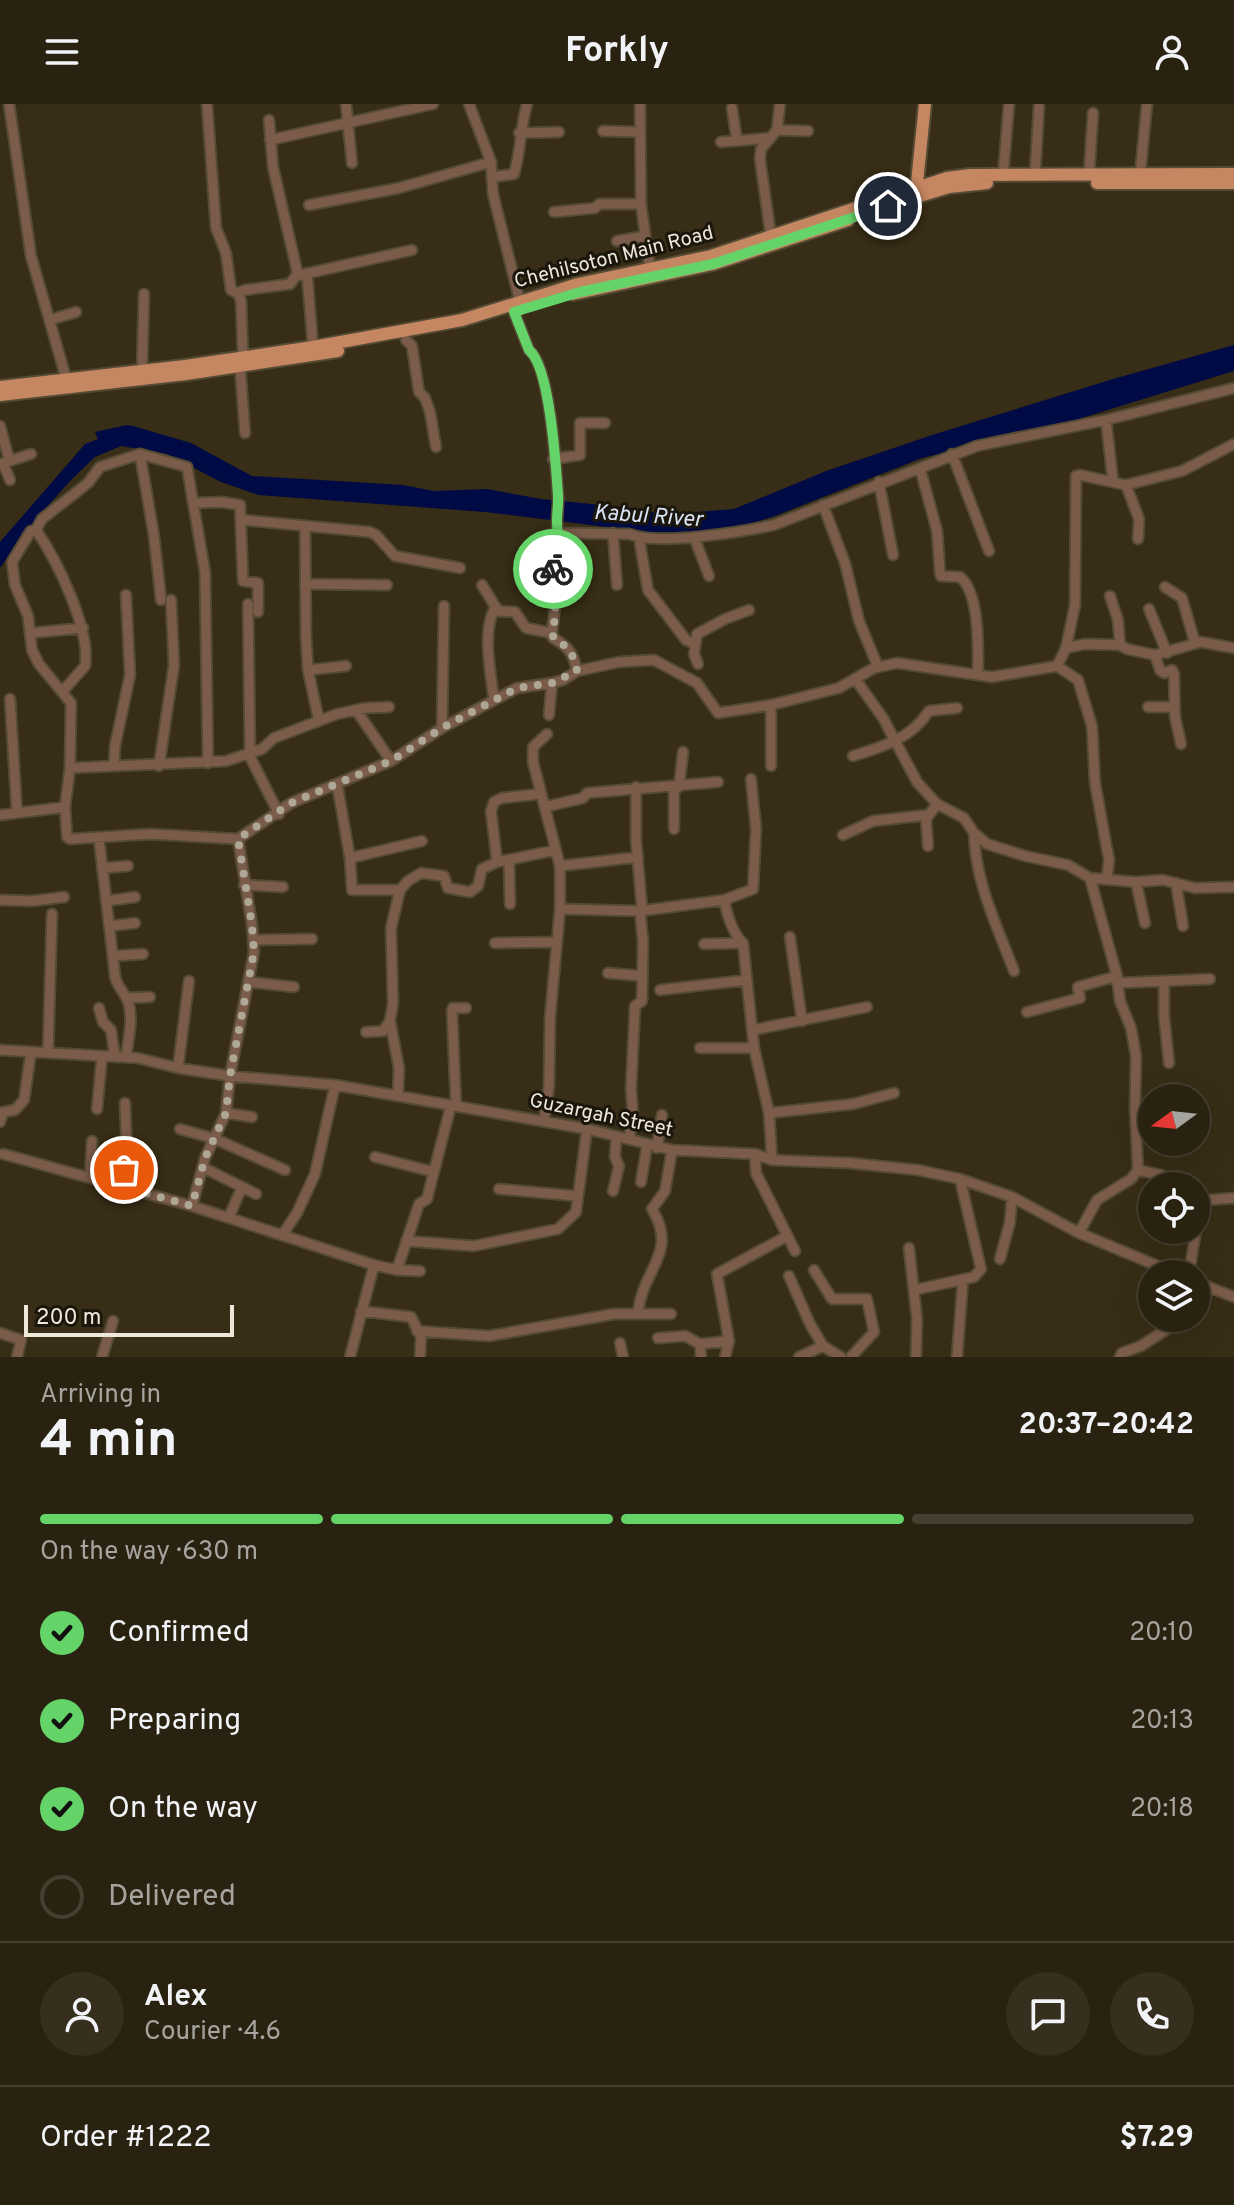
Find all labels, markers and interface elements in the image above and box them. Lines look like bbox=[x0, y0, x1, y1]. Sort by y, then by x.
text: Forkly bbox=[565, 29, 669, 75]
icon: menu bbox=[40, 30, 84, 74]
icon: person bbox=[1150, 30, 1194, 74]
pin bbox=[854, 172, 922, 240]
icon: home bbox=[866, 184, 910, 228]
street label: Chehilsoton Main Road bbox=[512, 221, 716, 295]
water label: Kabul River bbox=[593, 500, 705, 534]
courier bbox=[513, 529, 593, 609]
icon: bike bbox=[531, 547, 575, 591]
north arrow bbox=[1138, 1084, 1210, 1156]
map controls bbox=[1138, 1084, 1210, 1332]
street label: Guzargah Street bbox=[527, 1088, 675, 1144]
pin bbox=[90, 1136, 158, 1204]
icon: bag bbox=[102, 1148, 146, 1192]
button: locate bbox=[1138, 1172, 1210, 1244]
button: layers bbox=[1138, 1260, 1210, 1332]
scale bar bbox=[24, 1301, 234, 1337]
text: 200 m bbox=[36, 1305, 101, 1332]
text: Arriving in bbox=[40, 1379, 161, 1412]
text: 20:37–20:42 bbox=[1019, 1407, 1194, 1444]
text: 4 min bbox=[40, 1409, 177, 1475]
text: On the way · 630 m bbox=[40, 1536, 258, 1569]
icon: check bbox=[40, 1611, 84, 1655]
text: Confirmed bbox=[108, 1615, 250, 1652]
text: 20:10 bbox=[1129, 1617, 1194, 1650]
icon: check bbox=[40, 1699, 84, 1743]
text: Preparing bbox=[108, 1703, 241, 1740]
text: 20:13 bbox=[1130, 1705, 1194, 1738]
icon: check bbox=[40, 1787, 84, 1831]
text: On the way bbox=[108, 1791, 258, 1828]
text: 20:18 bbox=[1130, 1793, 1194, 1826]
text: Delivered bbox=[108, 1879, 236, 1916]
button: person bbox=[40, 1972, 124, 2056]
button: chat bbox=[1006, 1972, 1090, 2056]
button: phone bbox=[1110, 1972, 1194, 2056]
text: Alex bbox=[144, 1979, 208, 2016]
text: Courier · 4.6 bbox=[144, 2016, 281, 2049]
text: Order #1222 bbox=[40, 2120, 212, 2157]
text: $7.29 bbox=[1120, 2120, 1194, 2157]

